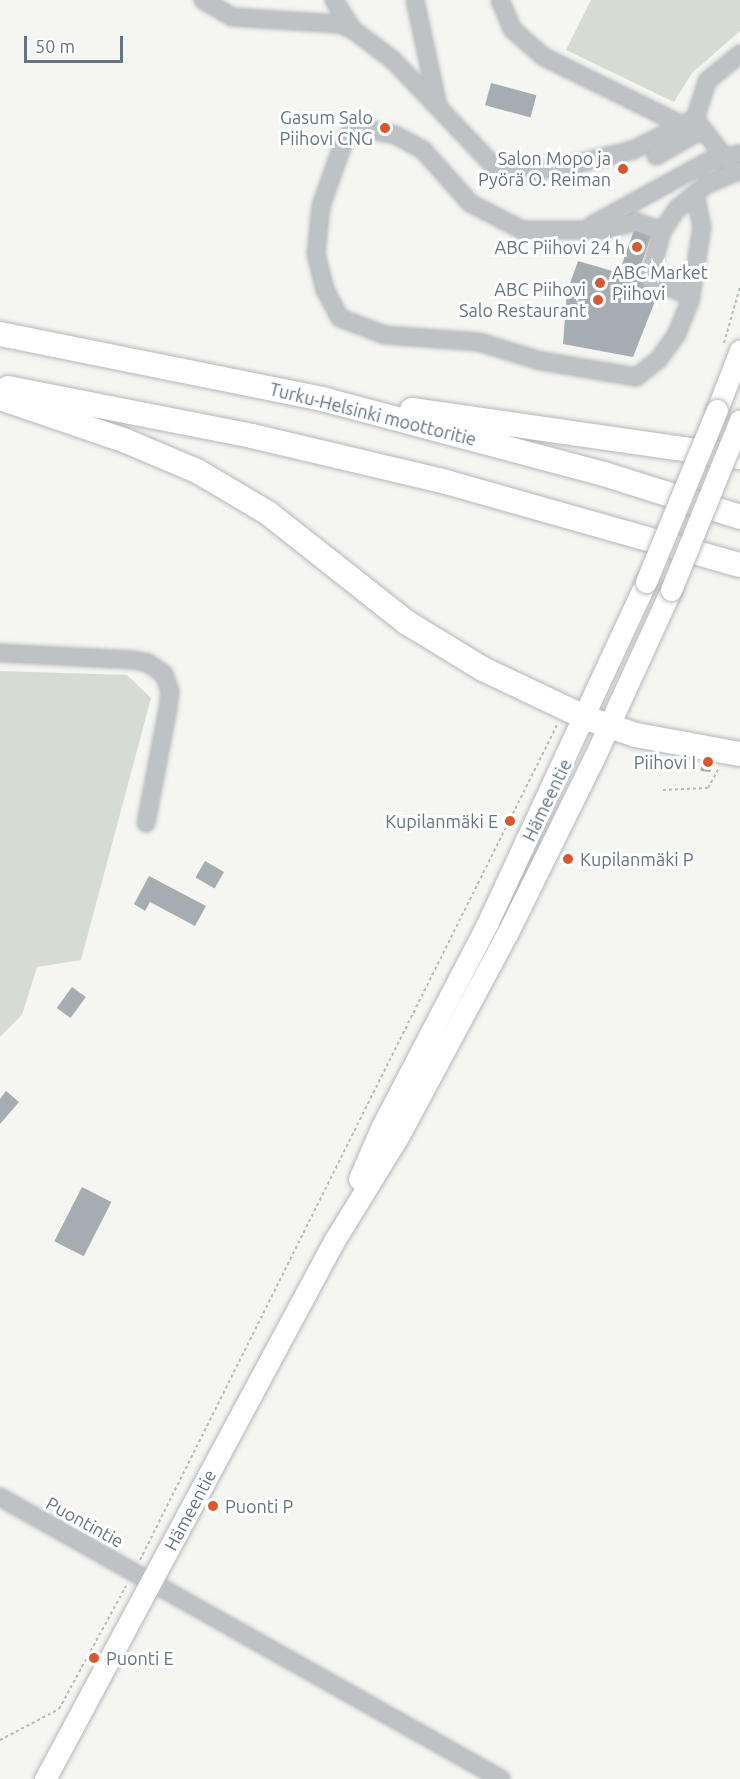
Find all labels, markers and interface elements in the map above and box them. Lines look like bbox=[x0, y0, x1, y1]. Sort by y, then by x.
scale bar bbox=[27, 24, 126, 62]
text: 50 m bbox=[35, 36, 75, 56]
place label: Gasum Salo Piihovi CNG bbox=[280, 107, 373, 150]
marker: Gasum Salo Piihovi CNG bbox=[378, 121, 392, 135]
place label: Salon Mopo ja Pyörä O. Reiman bbox=[478, 148, 611, 190]
marker: Salon Mopo ja Pyörä O. Reiman bbox=[616, 162, 630, 176]
place label: ABC Piihovi 24 h bbox=[494, 236, 625, 258]
marker: ABC Piihovi 24 h bbox=[630, 240, 644, 254]
place label: ABC Market Piihovi bbox=[612, 262, 708, 304]
marker: ABC Market Piihovi bbox=[593, 276, 607, 290]
place label: ABC Piihovi Salo Restaurant bbox=[459, 279, 586, 322]
marker: ABC Piihovi Salo Restaurant bbox=[591, 293, 605, 307]
street label: Turku-Helsinki moottoritie bbox=[267, 378, 479, 450]
place label: Piihovi I bbox=[634, 751, 696, 773]
street label: Hämeentie bbox=[518, 755, 576, 845]
marker: Piihovi I bbox=[701, 755, 715, 769]
place label: Kupilanmäki E bbox=[385, 810, 498, 832]
marker: Kupilanmäki E bbox=[503, 814, 517, 828]
place label: Kupilanmäki P bbox=[580, 848, 693, 870]
marker: Kupilanmäki P bbox=[561, 852, 575, 866]
street label: Hämeentie bbox=[160, 1466, 220, 1554]
street label: Puontintie bbox=[43, 1492, 127, 1552]
place label: Puonti P bbox=[225, 1495, 293, 1517]
marker: Puonti P bbox=[206, 1499, 220, 1513]
place label: Puonti E bbox=[106, 1647, 174, 1669]
marker: Puonti E bbox=[87, 1651, 101, 1665]

